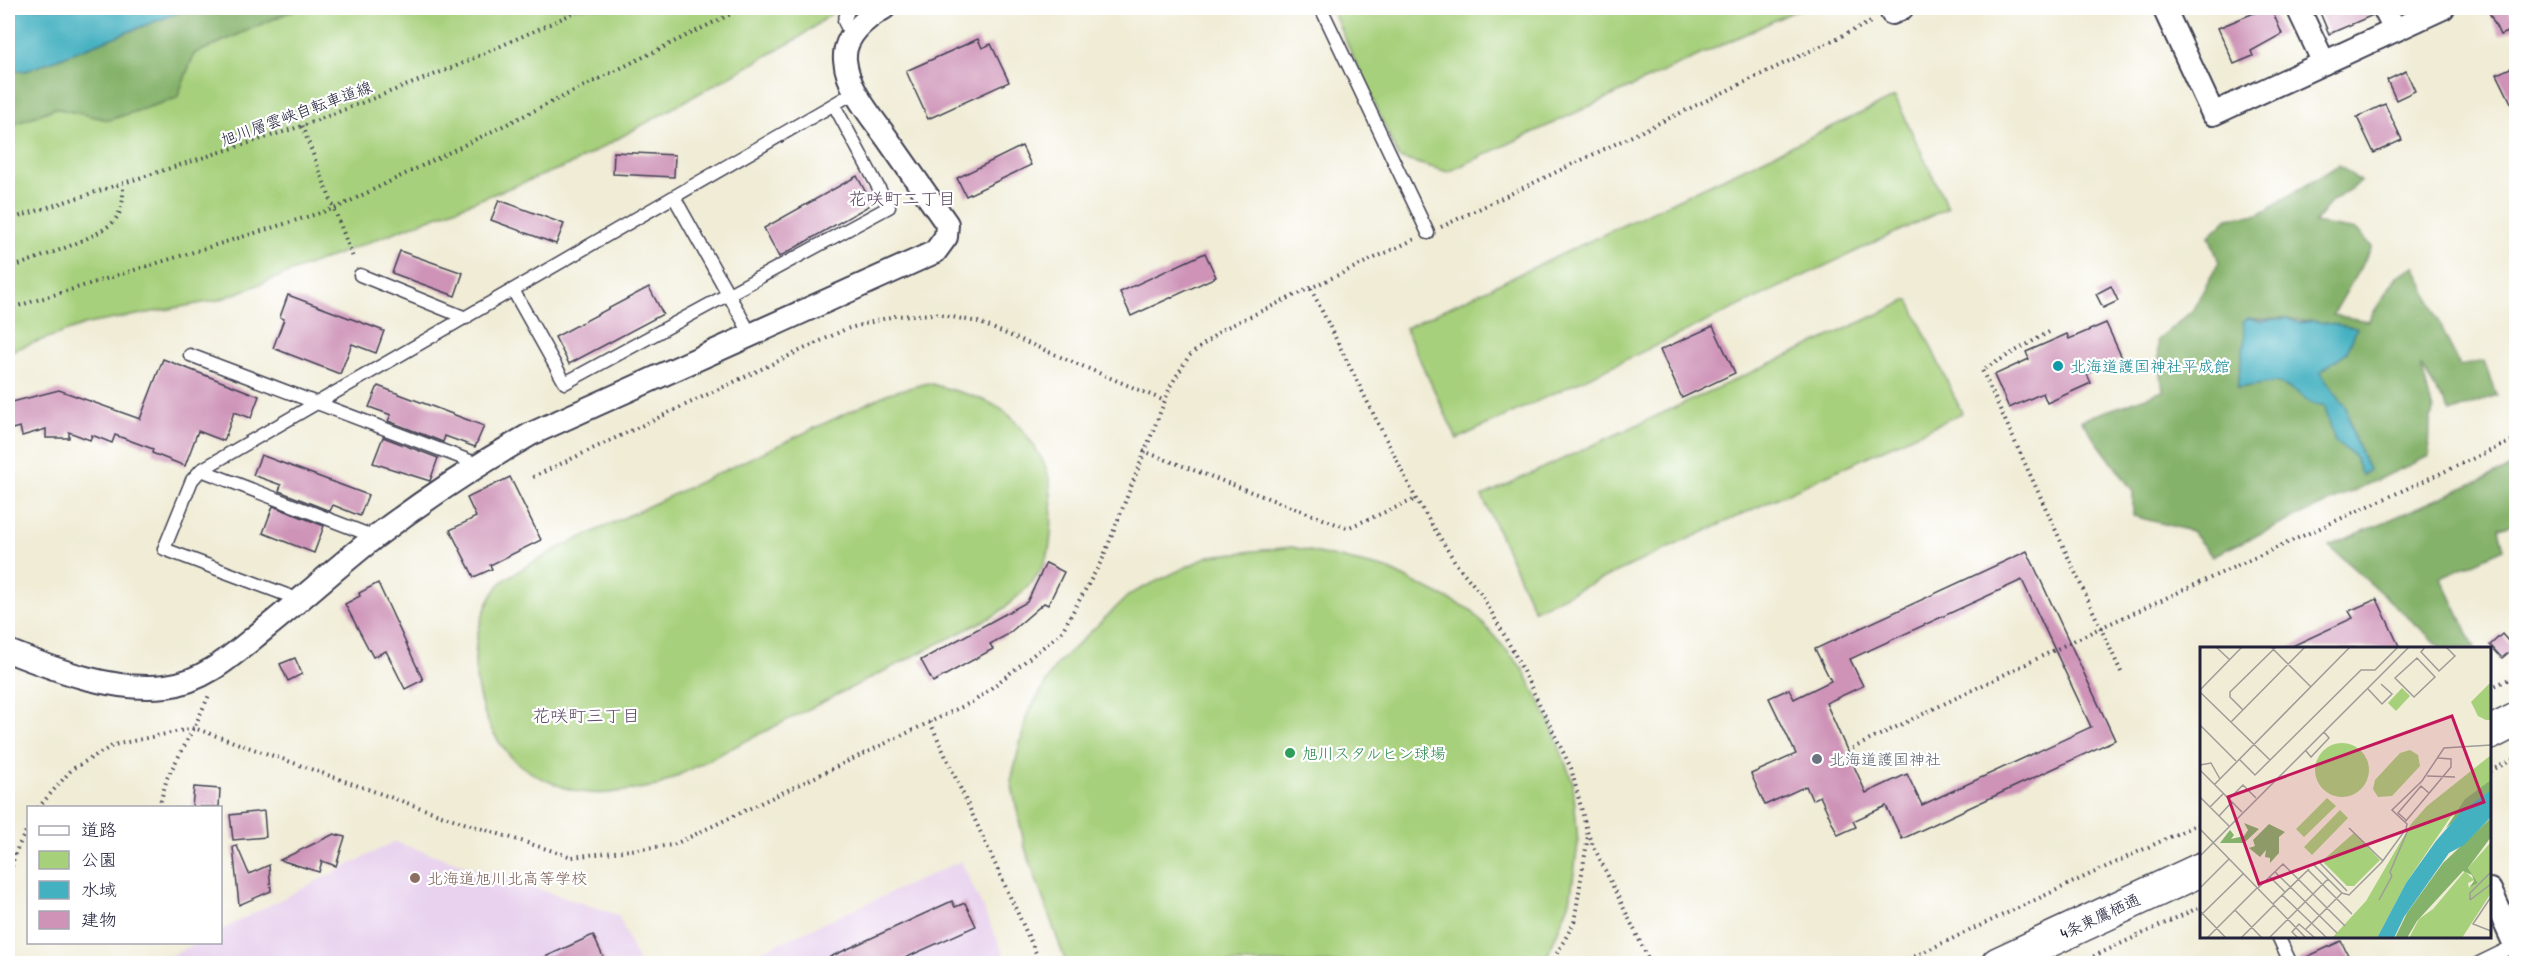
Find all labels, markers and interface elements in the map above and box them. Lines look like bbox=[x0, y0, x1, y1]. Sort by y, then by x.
street label: 旭川層雲峡自転車道線 bbox=[217, 75, 375, 151]
district label: 花咲町二丁目 bbox=[848, 186, 956, 211]
place label: 北海道護国神社平成館 bbox=[2070, 355, 2230, 377]
marker: 北海道護国神社平成館 bbox=[2051, 359, 2065, 373]
inset map bbox=[2200, 647, 2491, 938]
district label: 花咲町三丁目 bbox=[532, 703, 640, 728]
place label: 旭川スタルヒン球場 bbox=[1302, 742, 1446, 764]
marker: 旭川スタルヒン球場 bbox=[1283, 746, 1297, 760]
place label: 北海道護国神社 bbox=[1829, 748, 1941, 770]
marker: 北海道護国神社 bbox=[1810, 752, 1824, 766]
legend bbox=[27, 806, 222, 944]
text: 道路 bbox=[81, 817, 117, 842]
text: 公園 bbox=[81, 847, 117, 872]
place label: 北海道旭川北高等学校 bbox=[427, 867, 587, 889]
marker: 北海道旭川北高等学校 bbox=[408, 871, 422, 885]
text: 水域 bbox=[81, 877, 117, 902]
street label: 4条東鷹栖通 bbox=[2056, 888, 2144, 944]
text: 建物 bbox=[81, 907, 117, 932]

